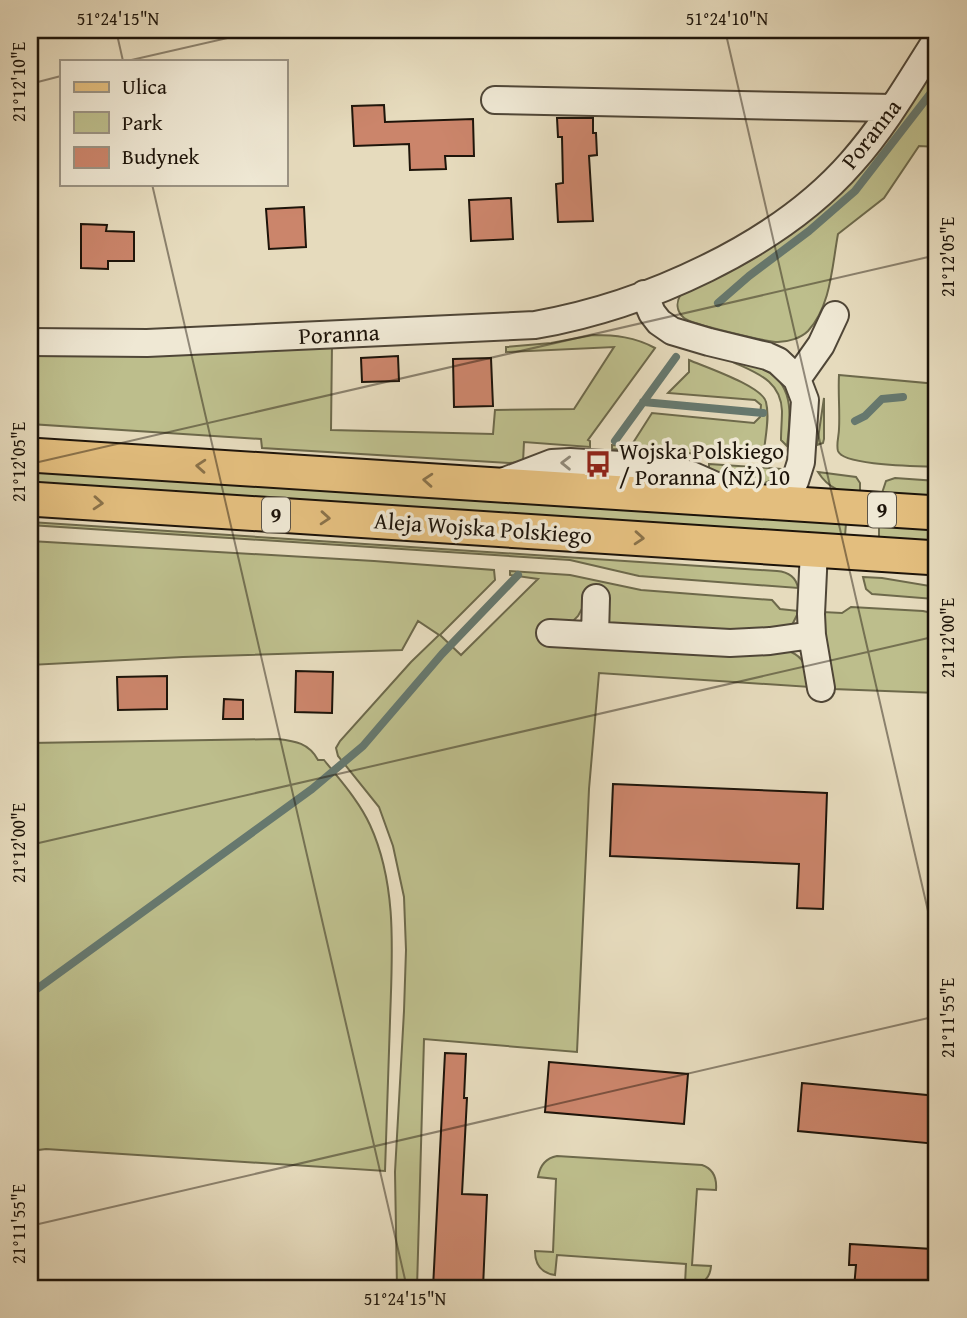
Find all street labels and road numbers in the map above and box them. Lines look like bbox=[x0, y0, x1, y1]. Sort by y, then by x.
street label: Poranna bbox=[833, 92, 909, 176]
street label: Poranna bbox=[298, 315, 380, 352]
road number: 9 bbox=[868, 492, 896, 528]
road number: 9 bbox=[262, 498, 290, 532]
street label: Aleja Wojska Polskiego bbox=[373, 503, 593, 552]

